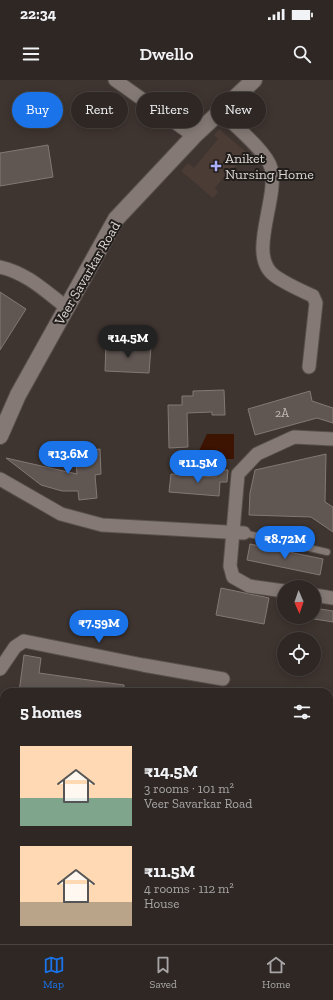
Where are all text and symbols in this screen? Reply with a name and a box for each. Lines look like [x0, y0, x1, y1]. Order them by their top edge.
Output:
text: 22:34 [20, 5, 56, 23]
icon: menu [20, 43, 42, 65]
text: Dwello [139, 43, 194, 65]
icon: search [291, 43, 313, 65]
chip: Buy [12, 92, 63, 128]
chip: Rent [71, 92, 128, 128]
chip: Filters [136, 92, 203, 128]
chip: New [211, 92, 266, 128]
place label: Aniket Nursing Home [225, 150, 314, 183]
marker: Aniket Nursing Home [210, 160, 222, 172]
street label: Veer Savarkar Road [50, 218, 124, 329]
pin: ₹14.5M [95, 325, 161, 359]
text: ₹14.5M [107, 330, 149, 345]
house number: 2A [275, 406, 289, 420]
pin: ₹13.6M [35, 441, 101, 475]
text: ₹13.6M [48, 446, 88, 461]
pin: ₹11.5M [165, 450, 231, 484]
text: ₹11.5M [179, 455, 217, 470]
pin: ₹8.72M [252, 526, 318, 560]
text: ₹8.72M [264, 531, 306, 546]
north arrow [277, 580, 321, 624]
map controls [277, 580, 321, 676]
pin: ₹7.59M [66, 610, 132, 644]
text: ₹7.59M [78, 615, 120, 630]
button: locate [277, 632, 321, 676]
icon: filters [291, 701, 313, 723]
text: 5 homes [20, 702, 82, 722]
text: ₹14.5M [144, 761, 198, 781]
icon: home [52, 762, 100, 810]
text: 3 rooms · 101 m² [144, 781, 234, 796]
text: Veer Savarkar Road [144, 796, 252, 811]
text: ₹11.5M [144, 861, 195, 881]
icon: home [52, 862, 100, 910]
text: 4 rooms · 112 m² [144, 881, 234, 896]
text: House [144, 896, 179, 911]
tab: Map [43, 954, 65, 991]
tab: Saved [150, 954, 177, 991]
tab: Home [262, 954, 290, 991]

